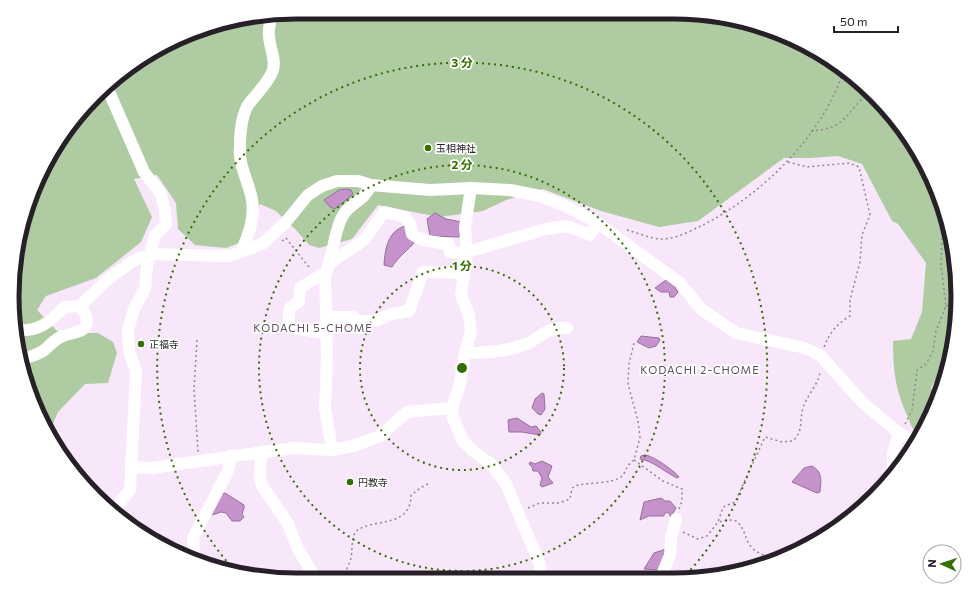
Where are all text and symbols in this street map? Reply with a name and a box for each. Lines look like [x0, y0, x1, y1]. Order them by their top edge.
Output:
scale bar [834, 8, 898, 34]
text: 50 m [840, 14, 868, 28]
text: 3 分 [451, 55, 473, 69]
place label: 玉相神社 [436, 142, 476, 154]
marker: 玉相神社 [423, 143, 433, 153]
text: 2 分 [451, 157, 473, 171]
text: 1 分 [452, 258, 472, 272]
district label: KODACHI 5-CHOME [253, 321, 373, 334]
place label: 正福寺 [149, 338, 179, 350]
marker: 正福寺 [136, 339, 146, 349]
centre of rings [455, 361, 469, 375]
district label: KODACHI 2-CHOME [640, 363, 760, 376]
place label: 円教寺 [358, 476, 388, 488]
marker: 円教寺 [345, 477, 355, 487]
north arrow [922, 544, 962, 584]
text: N [925, 559, 938, 568]

